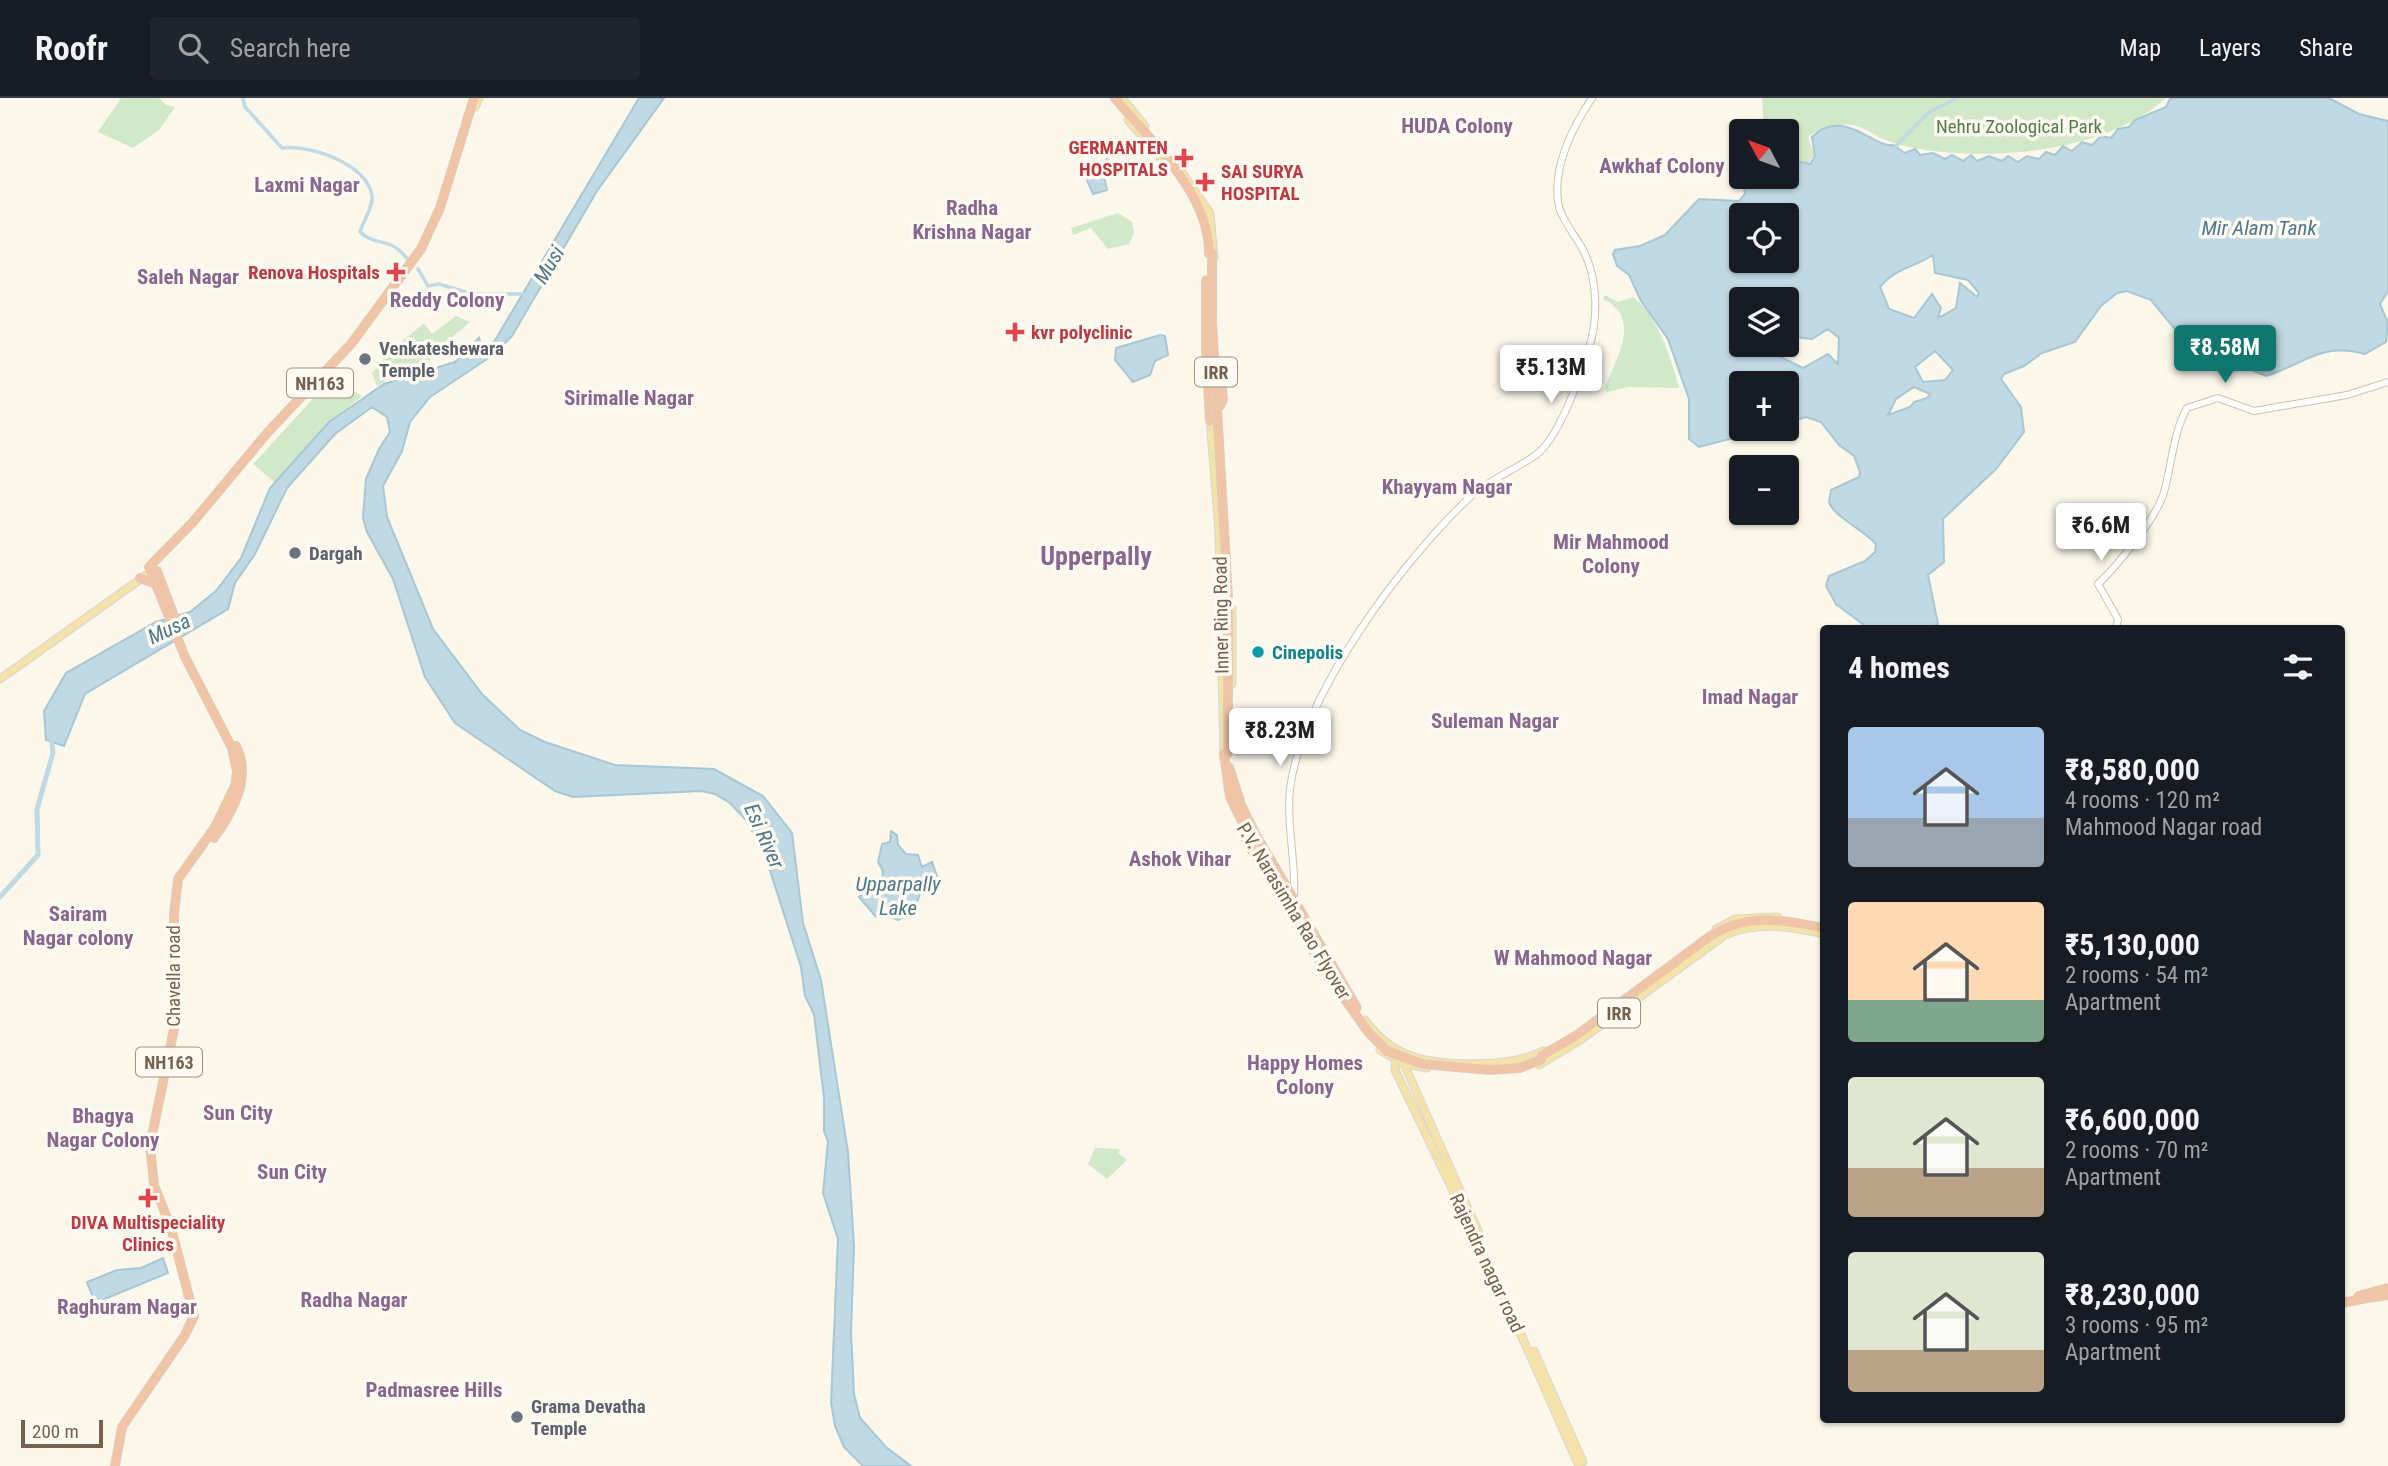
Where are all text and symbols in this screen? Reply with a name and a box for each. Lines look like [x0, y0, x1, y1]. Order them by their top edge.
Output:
search box [150, 17, 640, 80]
text: Roofr [35, 29, 108, 68]
icon: search [174, 29, 212, 67]
text: Search here [230, 33, 351, 63]
text: Map [2120, 34, 2161, 62]
text: Layers [2199, 34, 2261, 62]
text: Share [2299, 34, 2353, 62]
district label: HUDA Colony [1401, 114, 1514, 138]
park label: Nehru Zoological Park [1936, 115, 2102, 138]
north arrow [1729, 119, 1799, 189]
map controls [1729, 119, 1799, 525]
place label: GERMANTEN HOSPITALS [1068, 136, 1168, 181]
marker: GERMANTEN HOSPITALS [1174, 148, 1194, 168]
district label: Awkhaf Colony [1599, 154, 1725, 178]
place label: SAI SURYA HOSPITAL [1221, 160, 1304, 205]
marker: SAI SURYA HOSPITAL [1195, 172, 1215, 192]
district label: Laxmi Nagar [254, 173, 360, 197]
district label: Radha Krishna Nagar [913, 196, 1032, 244]
button: locate [1729, 203, 1799, 273]
water label: Mir Alam Tank [2201, 216, 2317, 240]
water label: Musi [529, 242, 570, 288]
place label: Renova Hospitals [248, 261, 380, 284]
marker: Renova Hospitals [386, 262, 406, 282]
district label: Saleh Nagar [137, 265, 239, 289]
button: layers [1729, 287, 1799, 357]
district label: Reddy Colony [390, 288, 505, 312]
place label: kvr polyclinic [1031, 321, 1133, 344]
marker: kvr polyclinic [1005, 322, 1025, 342]
pin: ₹8.58M [2168, 326, 2282, 385]
text: ₹8.58M [2190, 334, 2260, 361]
place label: Venkateshewara Temple [379, 337, 504, 382]
pin: ₹5.13M [1494, 345, 1608, 405]
marker: Venkateshewara Temple [357, 351, 373, 367]
text: ₹5.13M [1516, 354, 1586, 381]
road number: IRR [1195, 358, 1237, 386]
road number: NH163 [287, 368, 353, 398]
button: + [1729, 371, 1799, 441]
district label: Sirimalle Nagar [564, 386, 694, 410]
button: − [1729, 455, 1799, 525]
district label: Khayyam Nagar [1382, 475, 1512, 499]
pin: ₹6.6M [2052, 504, 2150, 563]
text: ₹6.6M [2072, 512, 2130, 539]
district label: Mir Mahmood Colony [1553, 530, 1669, 578]
district label: Upperpally [1040, 541, 1152, 571]
place label: Dargah [309, 542, 363, 565]
marker: Dargah [287, 545, 303, 561]
street label: Inner Ring Road [1208, 556, 1234, 674]
water label: Musa [144, 609, 194, 649]
place label: Cinepolis [1272, 641, 1343, 664]
marker: Cinepolis [1250, 644, 1266, 660]
icon: filters [2279, 648, 2317, 686]
text: 4 homes [1848, 650, 1950, 685]
district label: Imad Nagar [1702, 685, 1798, 709]
pin: ₹8.23M [1223, 708, 1337, 768]
district label: Suleman Nagar [1431, 709, 1559, 733]
text: ₹8.23M [1245, 717, 1315, 744]
text: ₹8,580,000 [2065, 752, 2200, 787]
icon: home [1904, 755, 1988, 839]
text: 4 rooms · 120 m² [2065, 787, 2220, 814]
water label: Esi River [739, 800, 789, 873]
text: Mahmood Nagar road [2065, 814, 2262, 841]
street label: P.V. Narasimha Rao Flyover [1232, 818, 1356, 1004]
district label: Ashok Vihar [1129, 847, 1231, 871]
water label: Upparpally Lake [855, 872, 941, 920]
district label: Sairam Nagar colony [23, 902, 134, 950]
street label: Chavella road [162, 925, 185, 1027]
text: ₹5,130,000 [2065, 927, 2200, 962]
icon: home [1904, 930, 1988, 1014]
district label: W Mahmood Nagar [1494, 946, 1652, 970]
text: 2 rooms · 54 m² [2065, 962, 2208, 989]
text: Apartment [2065, 989, 2161, 1016]
road number: IRR [1598, 998, 1640, 1028]
road number: NH163 [136, 1048, 202, 1077]
district label: Happy Homes Colony [1247, 1051, 1363, 1099]
district label: Sun City [203, 1101, 274, 1125]
text: ₹6,600,000 [2065, 1102, 2200, 1137]
district label: Bhagya Nagar Colony [47, 1104, 160, 1152]
icon: home [1904, 1105, 1988, 1189]
text: 2 rooms · 70 m² [2065, 1137, 2208, 1164]
district label: Sun City [257, 1160, 328, 1184]
text: Apartment [2065, 1164, 2161, 1191]
marker: DIVA Multispeciality Clinics [138, 1188, 158, 1208]
street label: Rajendra nagar road [1445, 1190, 1529, 1336]
place label: DIVA Multispeciality Clinics [71, 1211, 226, 1256]
text: ₹8,230,000 [2065, 1277, 2200, 1312]
icon: home [1904, 1280, 1988, 1364]
district label: Radha Nagar [300, 1288, 408, 1312]
district label: Raghuram Nagar [57, 1295, 197, 1319]
text: 3 rooms · 95 m² [2065, 1312, 2208, 1339]
text: Apartment [2065, 1339, 2161, 1366]
district label: Padmasree Hills [365, 1378, 503, 1402]
place label: Grama Devatha Temple [531, 1395, 646, 1440]
marker: Grama Devatha Temple [509, 1409, 525, 1425]
scale bar [21, 1417, 103, 1449]
text: 200 m [32, 1420, 79, 1443]

